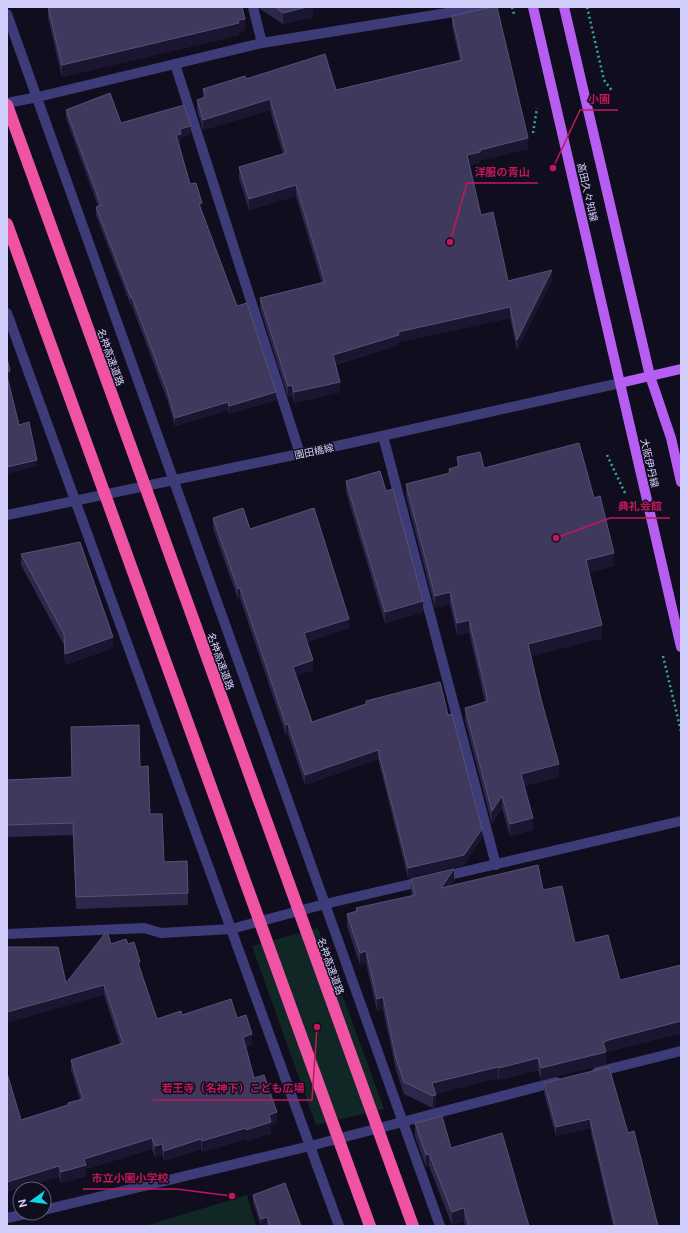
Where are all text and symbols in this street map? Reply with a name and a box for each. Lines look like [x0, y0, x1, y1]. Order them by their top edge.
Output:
callout: 小園 [580, 87, 618, 110]
text: 小園 [588, 92, 610, 106]
callout: 洋服の青山 [467, 160, 538, 183]
street label: 高田久々知線 [574, 161, 601, 223]
text: 洋服の青山 [475, 165, 530, 179]
street label: 名神高速道路 [94, 327, 127, 388]
street label: 大阪伊丹線 [638, 437, 661, 489]
street label: 園田橋線 [293, 441, 335, 462]
callout: 典礼会館 [610, 495, 670, 518]
text: 典礼会館 [618, 499, 662, 513]
street label: 名神高速道路 [204, 631, 237, 692]
street label: 名神高速道路 [314, 936, 347, 997]
callout: 若王寺（名神下）こども広場 [153, 1077, 312, 1100]
text: 若王寺（名神下）こども広場 [162, 1081, 305, 1095]
callout: 市立小園小学校 [83, 1166, 176, 1189]
text: 市立小園小学校 [92, 1171, 169, 1185]
north arrow [12, 1181, 52, 1221]
text: N [15, 1198, 30, 1209]

